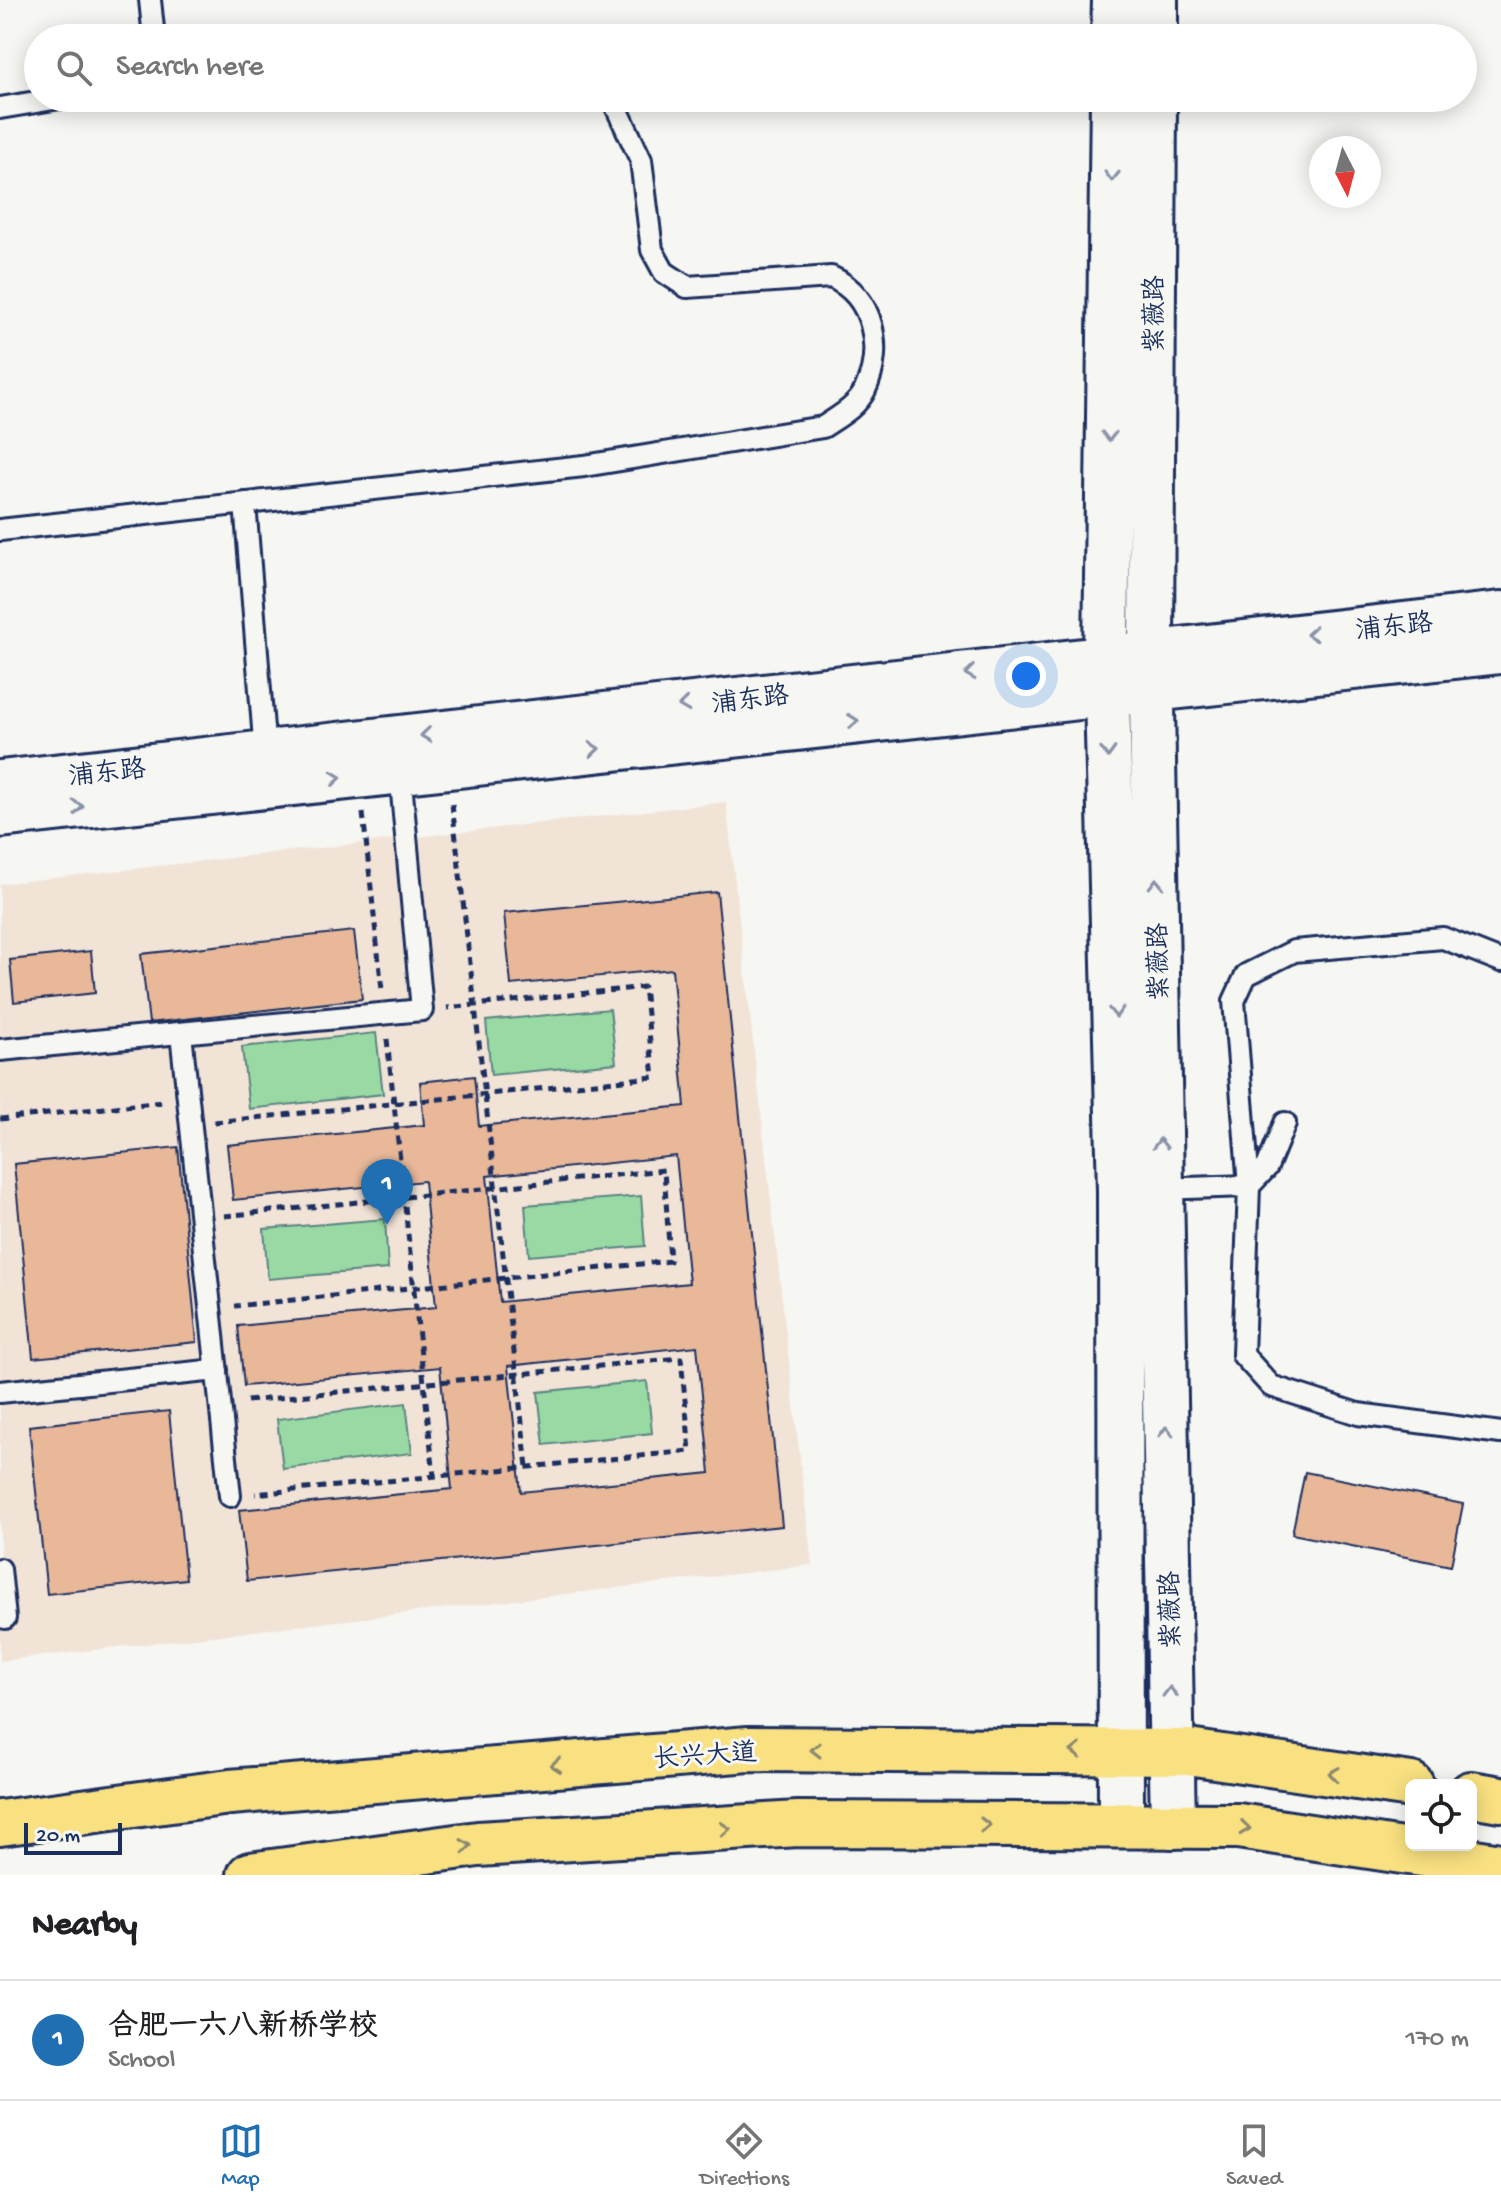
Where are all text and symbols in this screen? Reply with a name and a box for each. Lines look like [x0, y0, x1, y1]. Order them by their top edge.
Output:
search box [24, 24, 1477, 112]
icon: search [52, 46, 96, 90]
text: Search here [116, 51, 264, 86]
north arrow [1309, 136, 1381, 208]
one-way arrow [1104, 170, 1121, 183]
street label: 紫薇路 [1140, 275, 1173, 353]
one-way arrow [1100, 430, 1118, 443]
street label: 浦东路 [1354, 608, 1435, 649]
one-way arrow [1305, 625, 1318, 642]
your location [1006, 656, 1046, 696]
one-way arrow [963, 664, 976, 681]
street label: 浦东路 [710, 680, 791, 723]
one-way arrow [677, 697, 690, 714]
one-way arrow [847, 712, 860, 729]
one-way arrow [419, 726, 433, 743]
one-way arrow [588, 741, 601, 758]
one-way arrow [1100, 746, 1117, 759]
street label: 浦东路 [67, 754, 148, 795]
one-way arrow [330, 769, 343, 786]
one-way arrow [71, 798, 84, 815]
one-way arrow [1147, 877, 1164, 890]
street label: 紫薇路 [1143, 923, 1178, 1001]
one-way arrow [1107, 1006, 1124, 1019]
one-way arrow [1152, 1137, 1169, 1150]
pin: 1 [361, 1159, 413, 1225]
one-way arrow [1157, 1425, 1174, 1438]
street label: 紫薇路 [1155, 1571, 1190, 1649]
one-way arrow [1162, 1685, 1179, 1698]
street label: 长兴大道 [652, 1738, 758, 1778]
one-way arrow [809, 1741, 822, 1759]
one-way arrow [1069, 1742, 1082, 1760]
one-way arrow [549, 1756, 562, 1773]
one-way arrow [1327, 1766, 1341, 1783]
map controls [1405, 1779, 1477, 1851]
button: locate [1405, 1779, 1477, 1851]
one-way arrow [979, 1816, 992, 1834]
scale bar [24, 1819, 122, 1855]
one-way arrow [1238, 1819, 1252, 1836]
one-way arrow [719, 1820, 732, 1837]
text: 20 m [36, 1824, 80, 1850]
one-way arrow [459, 1838, 473, 1855]
text: Nearby [32, 1907, 137, 1947]
text: 合肥一六八新桥学校 [108, 2011, 378, 2046]
text: 1 [53, 2025, 63, 2056]
text: 170 m [1406, 2025, 1469, 2056]
text: School [108, 2046, 176, 2077]
tab: Map [219, 2119, 263, 2193]
tab: Directions [700, 2119, 789, 2193]
tab: Saved [1226, 2119, 1282, 2193]

